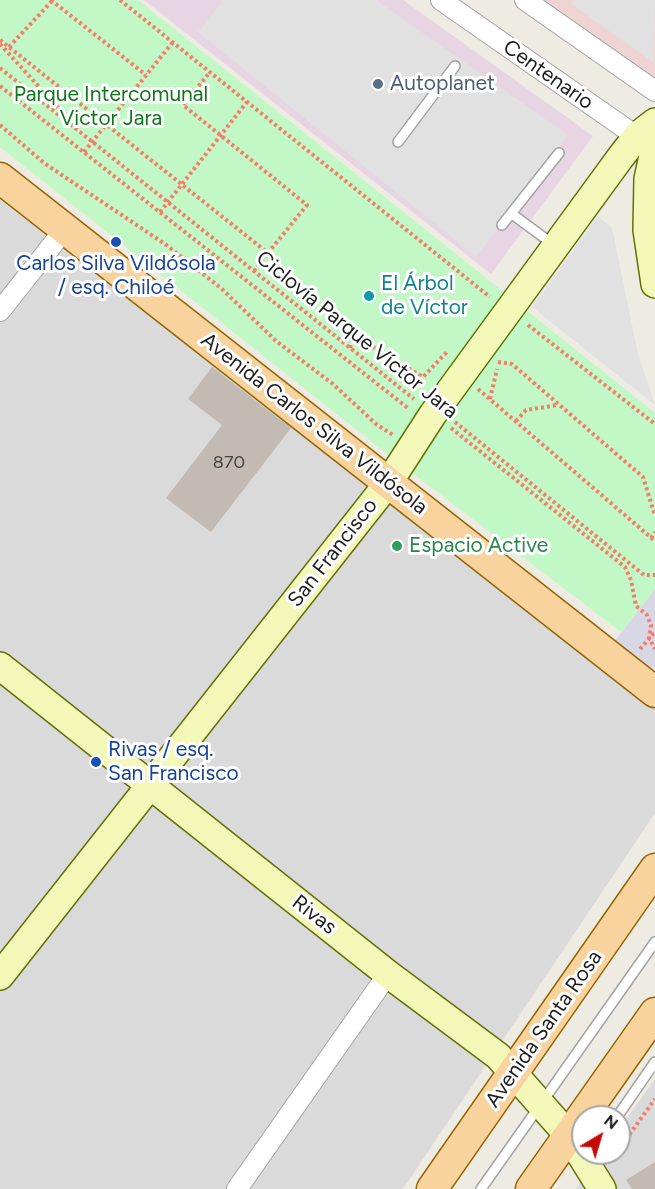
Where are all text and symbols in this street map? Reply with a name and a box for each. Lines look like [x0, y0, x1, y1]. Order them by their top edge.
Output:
street label: Centenario [498, 35, 598, 115]
place label: Autoplanet [390, 71, 495, 97]
marker: Autoplanet [371, 77, 385, 91]
park label: Parque Intercomunal Victor Jara [14, 82, 208, 132]
marker: Carlos Silva Vildósola / esq. Chiloé [109, 235, 123, 249]
street label: Ciclovía Parque Víctor Jara [251, 246, 463, 424]
place label: Carlos Silva Vildósola / esq. Chiloé [16, 251, 216, 301]
place label: El Árbol de Víctor [381, 271, 468, 321]
marker: El Árbol de Víctor [362, 289, 376, 303]
street label: Avenida Carlos Silva Vildósola [196, 328, 432, 520]
house number: 870 [213, 452, 245, 474]
street label: San Francisco [283, 494, 383, 612]
place label: Espacio Active [409, 533, 548, 559]
marker: Espacio Active [390, 539, 404, 553]
place label: Rivas / esq. San Francisco [108, 737, 239, 787]
marker: Rivas / esq. San Francisco [89, 755, 103, 769]
street label: Rivas [287, 890, 341, 940]
street label: Avenida Santa Rosa [480, 946, 608, 1112]
north arrow [571, 1105, 631, 1165]
text: N [600, 1111, 622, 1133]

